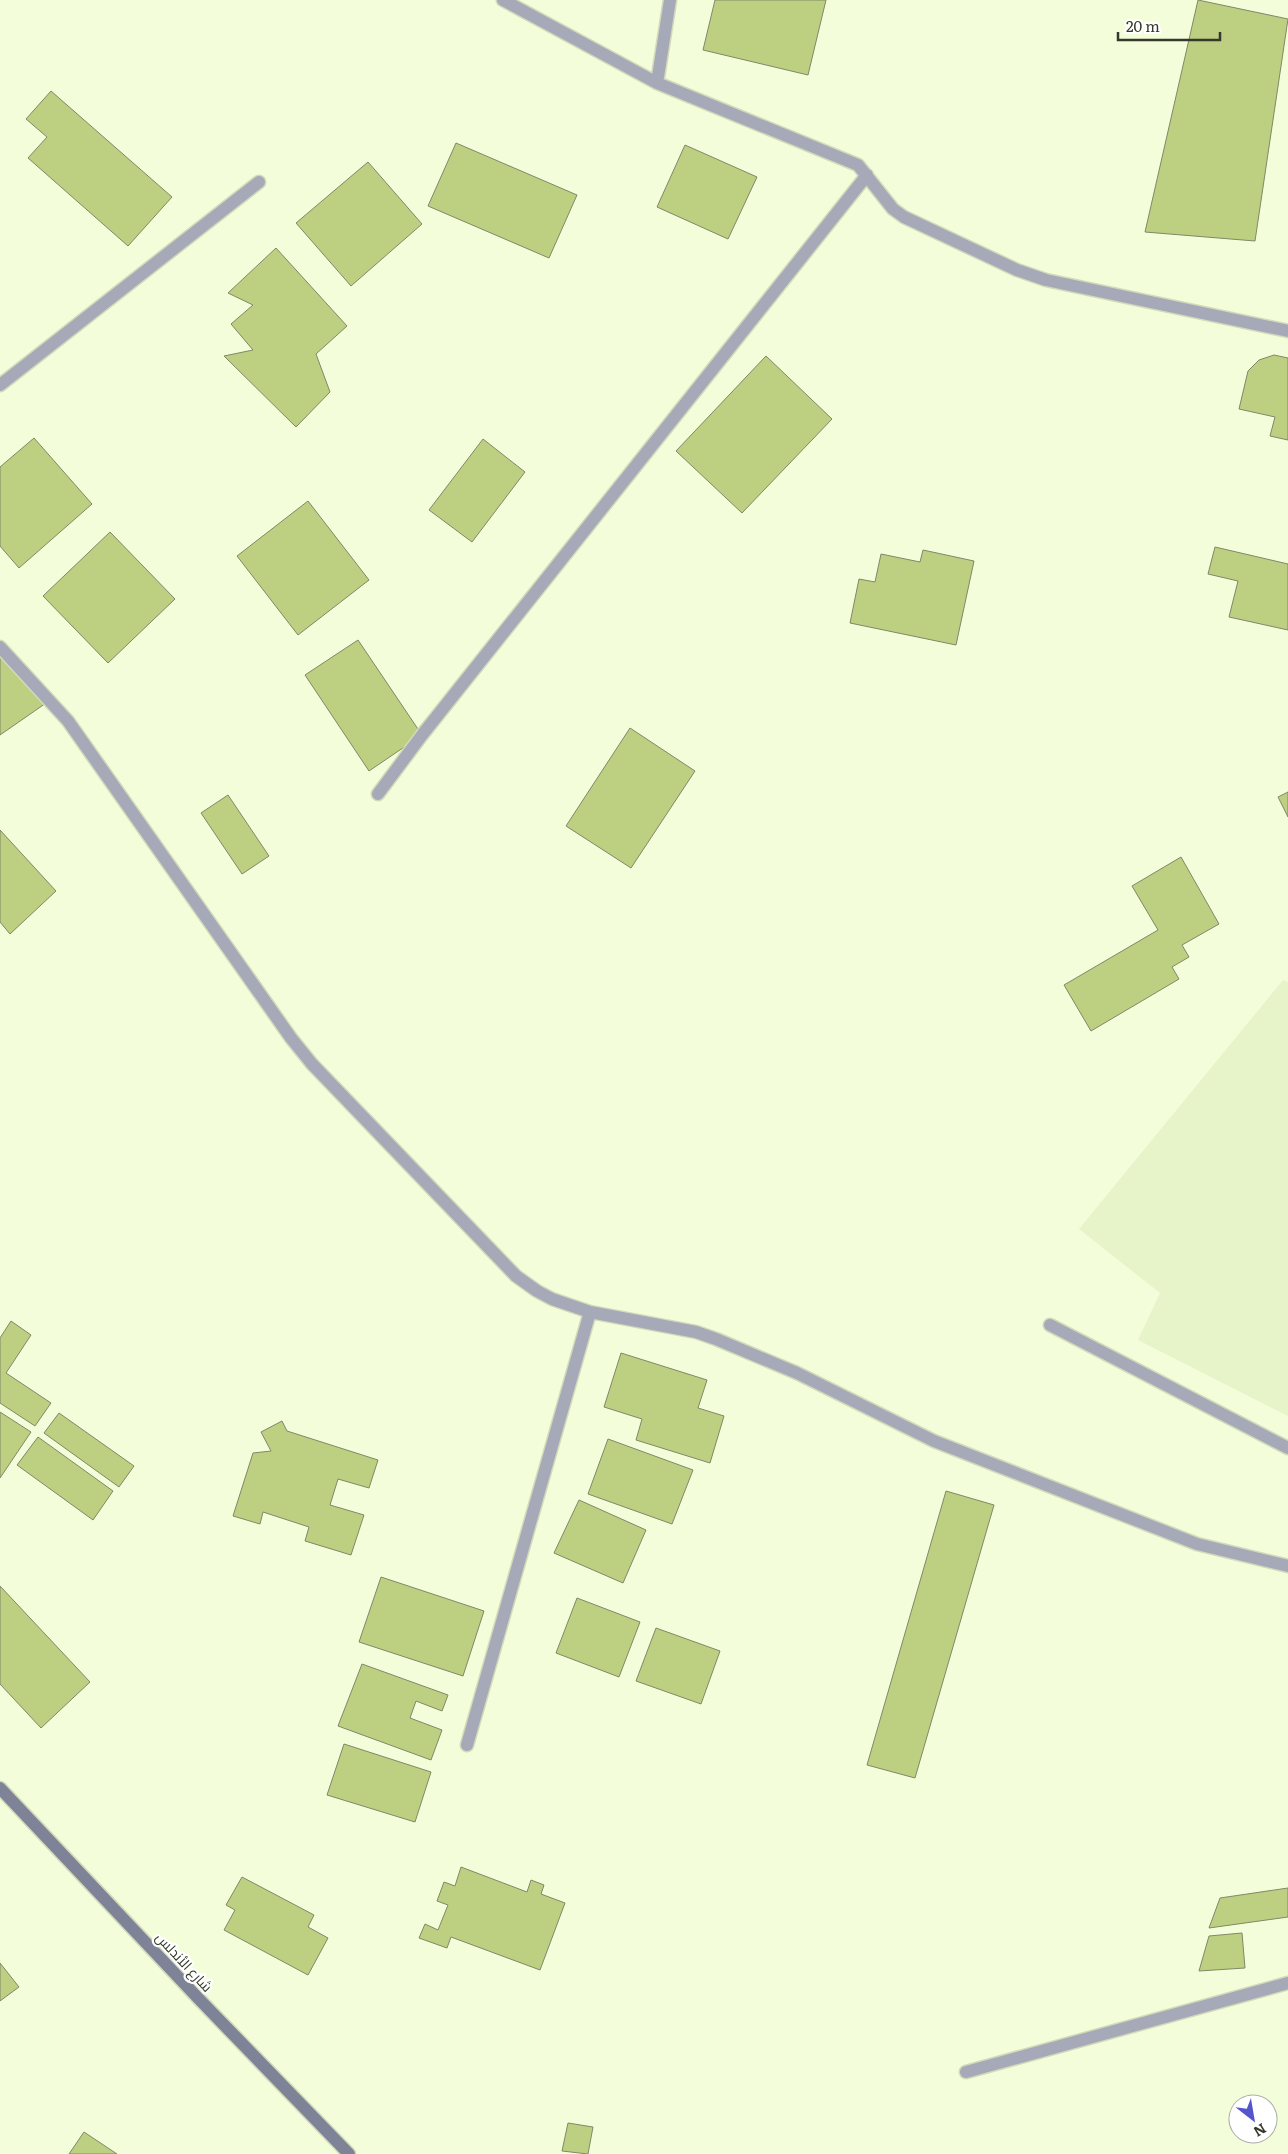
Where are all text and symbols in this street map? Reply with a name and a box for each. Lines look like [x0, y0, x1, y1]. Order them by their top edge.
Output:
scale bar [1118, 10, 1220, 42]
text: 20 m [1126, 14, 1160, 37]
street label: شارع الأندلس [152, 1927, 218, 1996]
north arrow [1228, 2094, 1278, 2144]
text: N [1250, 2119, 1270, 2143]

